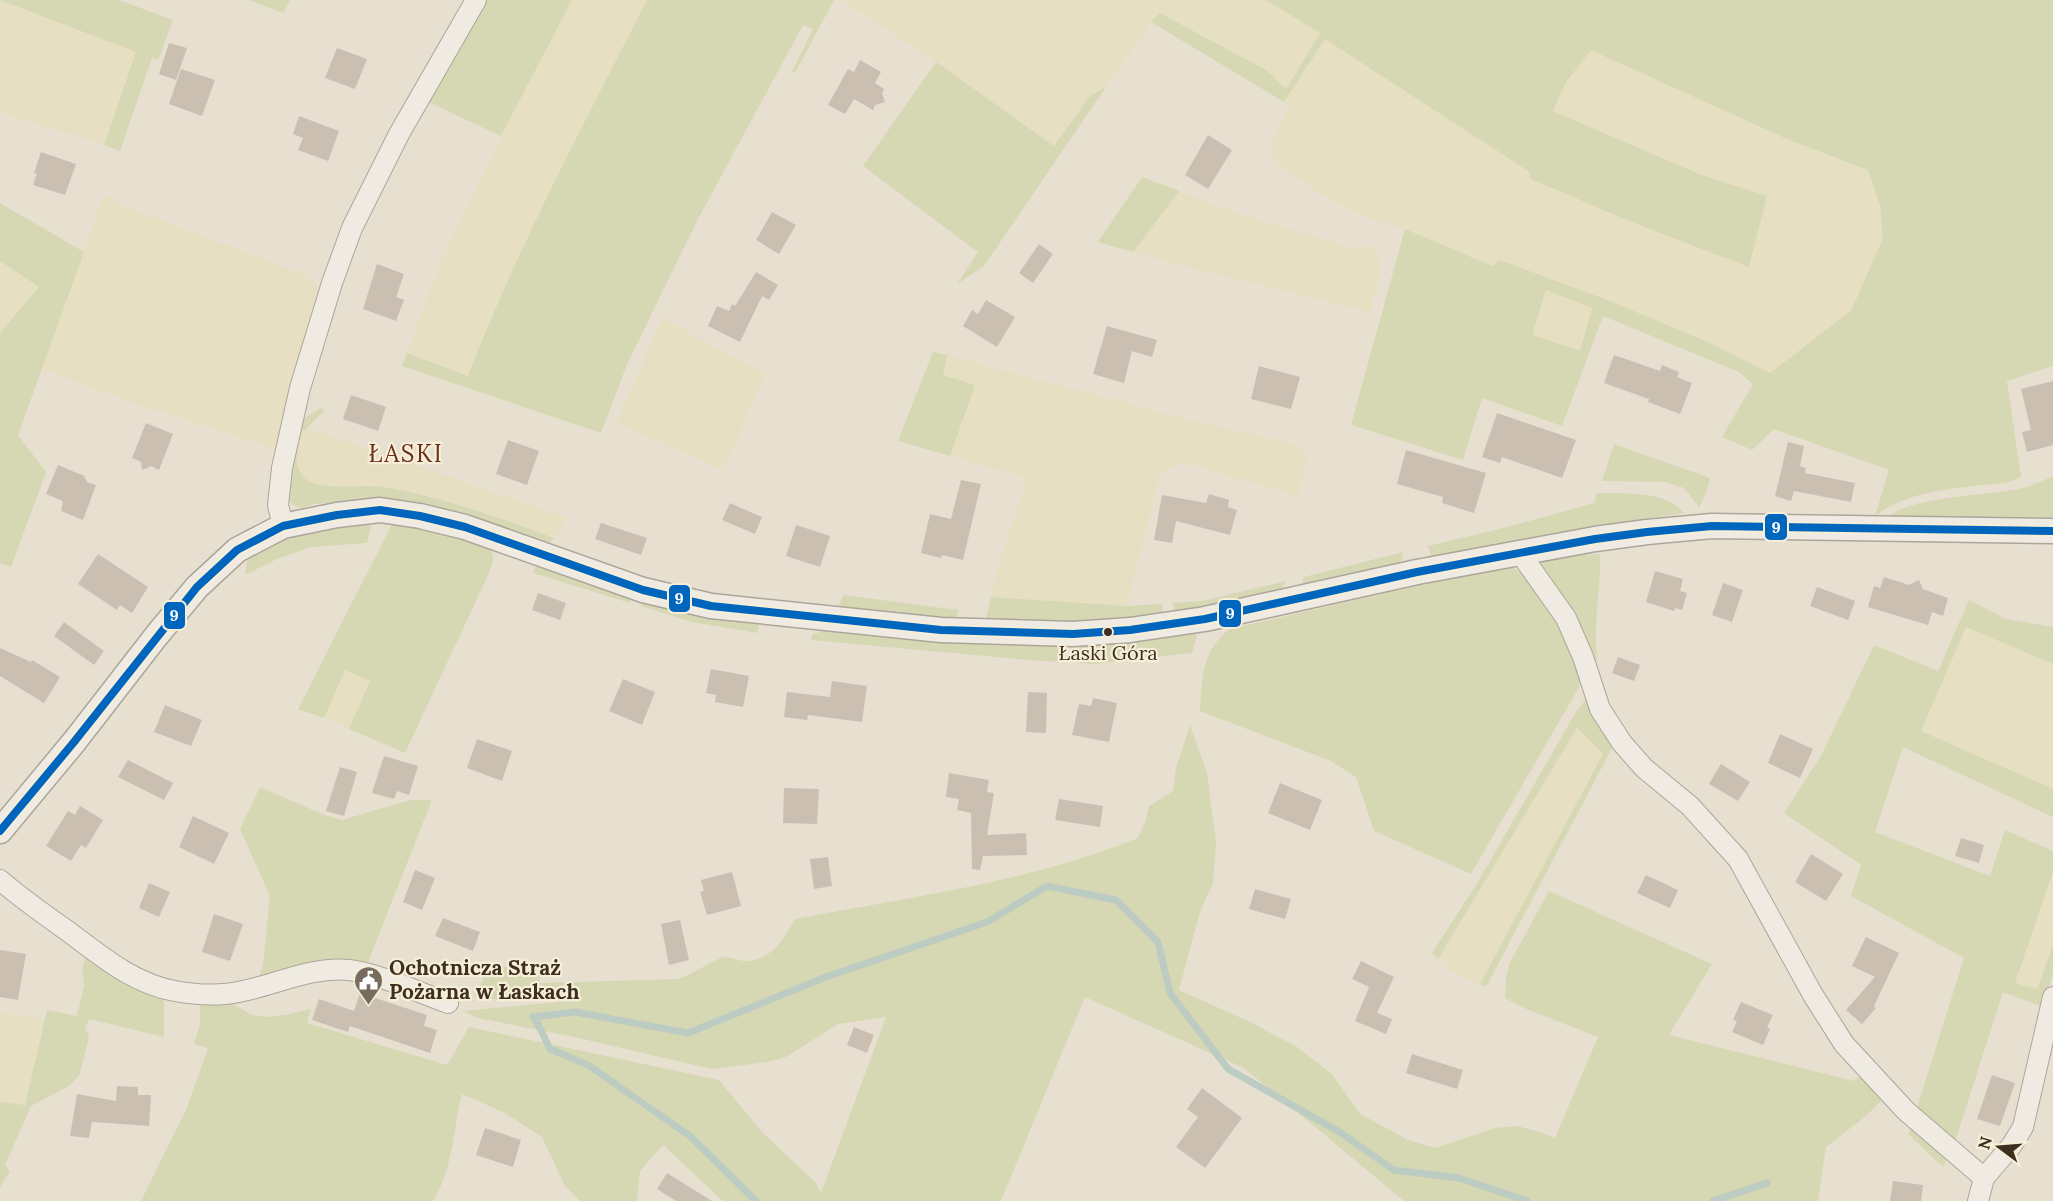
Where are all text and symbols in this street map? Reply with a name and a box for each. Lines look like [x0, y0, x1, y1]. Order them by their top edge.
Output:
district label: ŁASKI [369, 438, 443, 469]
line badge: 9 [1764, 513, 1788, 541]
text: 9 [1771, 517, 1781, 537]
line badge: 9 [668, 584, 691, 613]
text: 9 [674, 588, 684, 608]
line badge: 9 [1218, 599, 1242, 628]
line badge: 9 [163, 601, 186, 630]
text: 9 [1225, 603, 1235, 623]
text: 9 [169, 605, 179, 625]
marker: Łaski Góra [1102, 626, 1114, 638]
place label: Łaski Góra [1059, 640, 1157, 665]
place label: Ochotnicza Straż Pożarna w Łaskach [389, 954, 580, 1005]
public building icon: Ochotnicza Straż Pożarna w Łaskach [352, 964, 384, 1006]
north arrow [1969, 1117, 2029, 1177]
text: N [1973, 1134, 1996, 1152]

